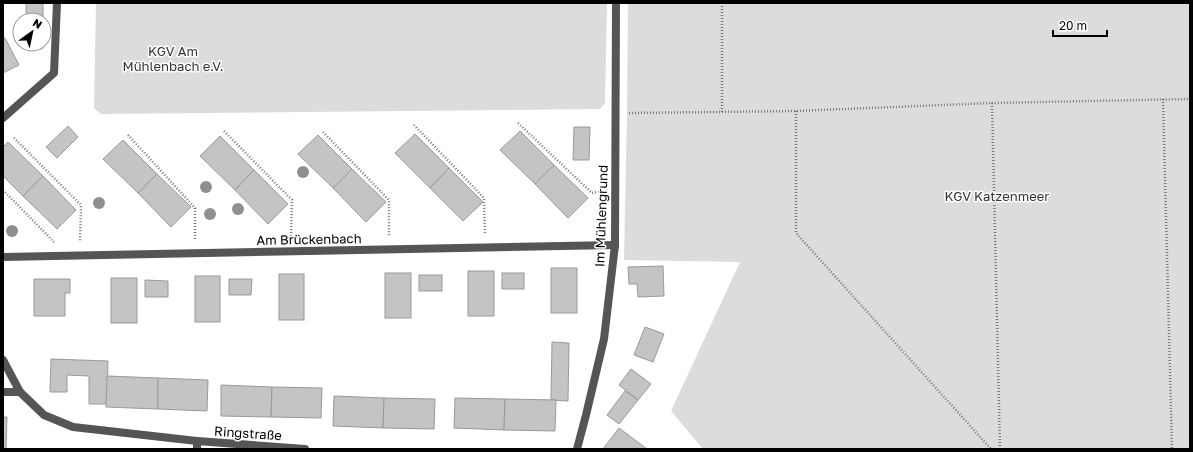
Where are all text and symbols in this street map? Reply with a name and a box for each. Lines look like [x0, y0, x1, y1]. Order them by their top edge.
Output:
north arrow [12, 12, 52, 52]
scale bar [1053, 12, 1107, 38]
text: N [31, 15, 45, 31]
text: 20 m [1059, 18, 1087, 33]
park label: KGV Am Mühlenbach e.V. [122, 43, 224, 74]
street label: Im Mühlengrund [591, 165, 611, 267]
park label: KGV Katzenmeer [945, 188, 1049, 204]
street label: Am Brückenbach [256, 230, 362, 248]
street label: Ringstraße [214, 423, 282, 443]

